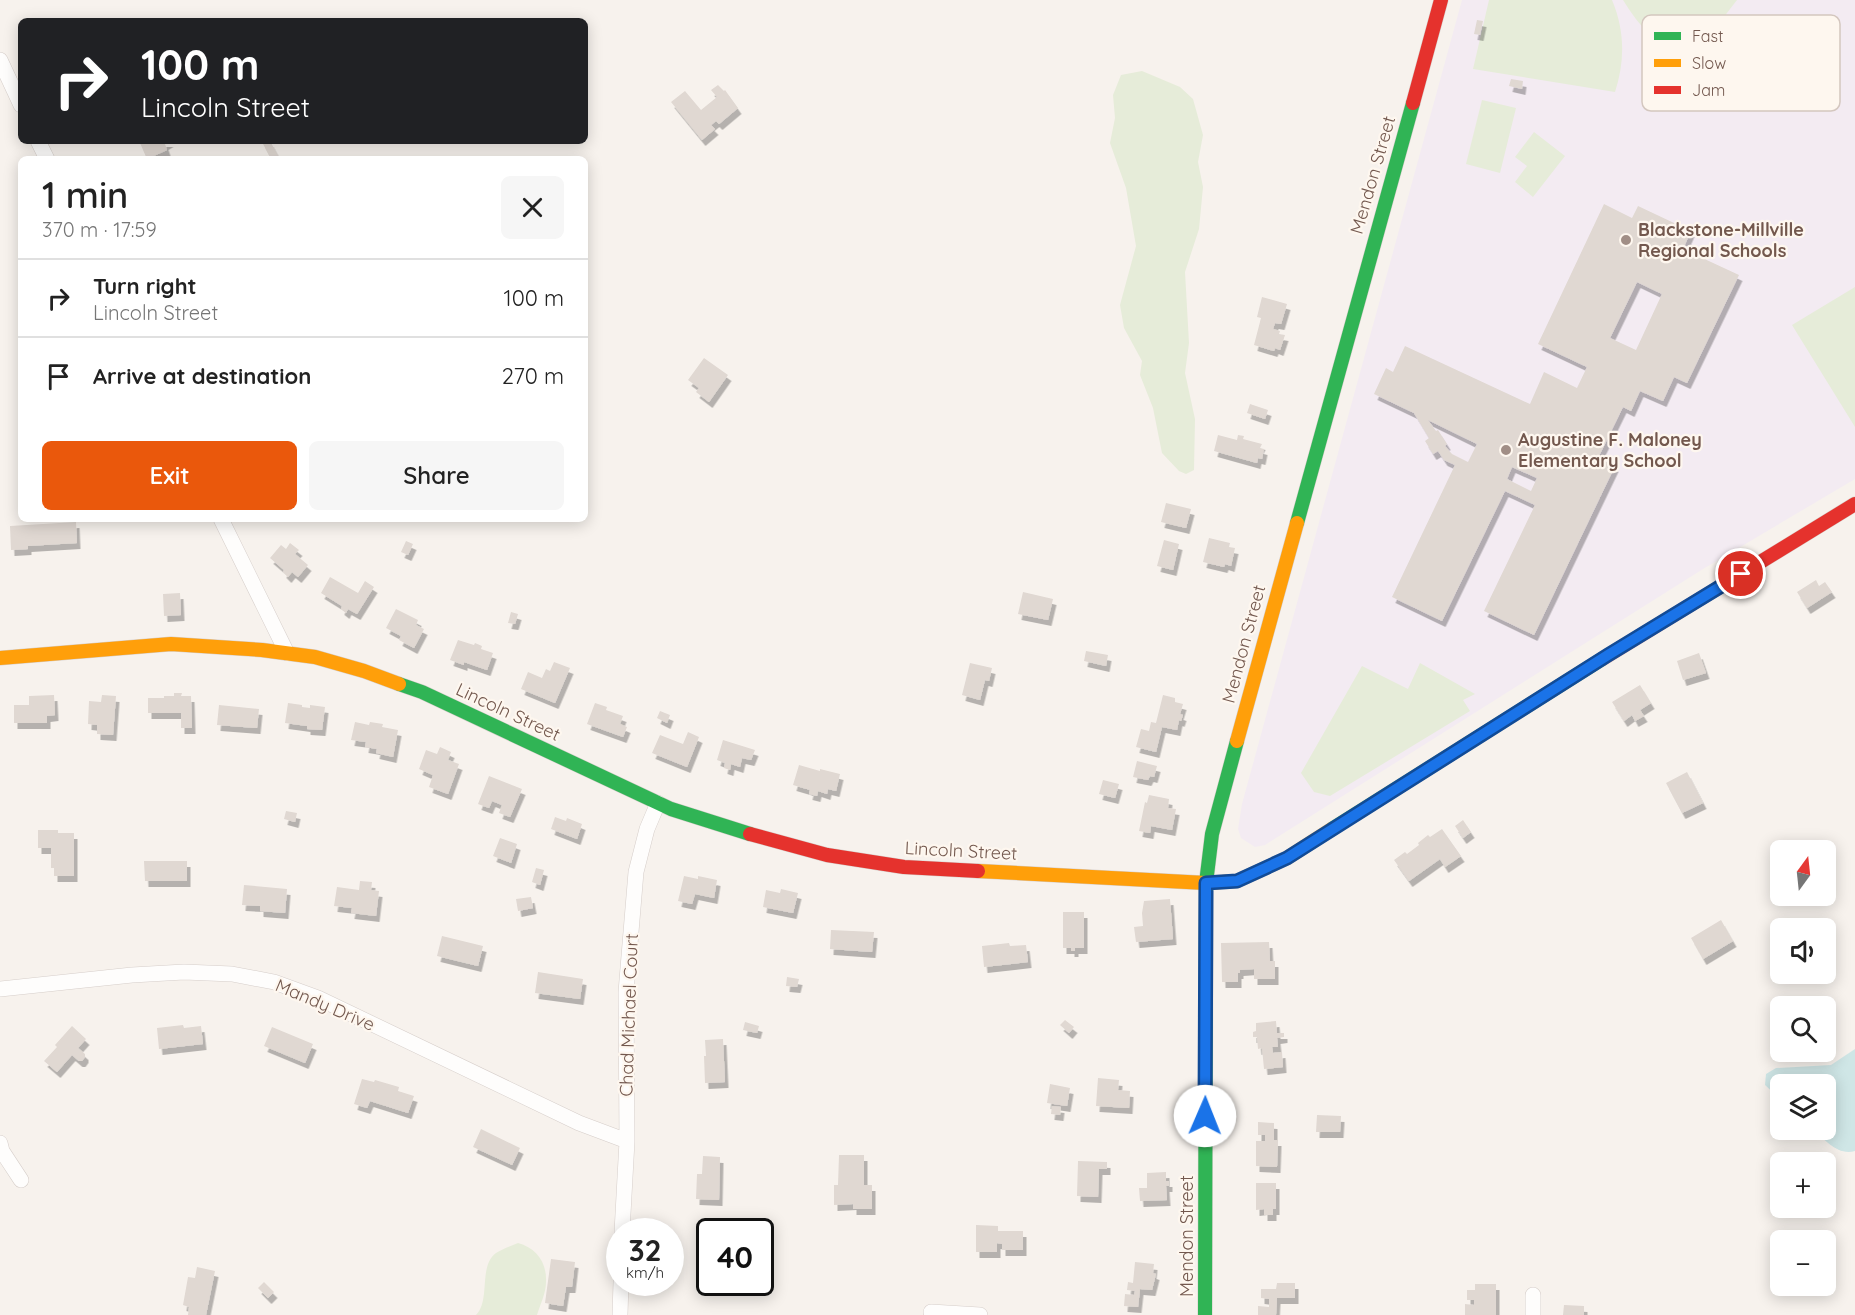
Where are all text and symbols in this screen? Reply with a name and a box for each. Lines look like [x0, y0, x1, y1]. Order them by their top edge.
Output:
legend [1642, 15, 1840, 111]
text: Fast [1692, 26, 1723, 46]
text: 100 m [141, 38, 259, 91]
icon: right [42, 42, 120, 120]
text: Slow [1692, 53, 1726, 73]
text: Jam [1692, 80, 1725, 100]
text: Lincoln Street [141, 90, 310, 124]
street label: Mendon Street [1345, 113, 1400, 237]
text: 1 min [42, 172, 128, 217]
button: close [501, 176, 564, 239]
text: 370 m · 17:59 [42, 217, 157, 242]
place label: Blackstone-Millville Regional Schools [1638, 218, 1804, 262]
marker: Blackstone-Millville Regional Schools [1619, 233, 1633, 247]
text: Turn right [93, 272, 197, 300]
icon: right [42, 282, 75, 315]
text: 100 m [504, 284, 564, 312]
text: Lincoln Street [93, 300, 218, 325]
icon: arrive [42, 360, 75, 393]
text: Arrive at destination [93, 362, 311, 390]
text: 270 m [502, 362, 564, 390]
place label: Augustine F. Maloney Elementary School [1518, 428, 1702, 472]
button: Exit [42, 441, 297, 510]
button: Share [309, 441, 564, 510]
marker: Augustine F. Maloney Elementary School [1499, 443, 1513, 457]
pin [1715, 548, 1766, 599]
icon: arrive [1724, 557, 1757, 590]
street label: Mendon Street [1217, 582, 1270, 706]
street label: Lincoln Street [452, 677, 564, 746]
street label: Lincoln Street [904, 836, 1018, 865]
north arrow [1770, 840, 1836, 906]
map controls [1770, 840, 1836, 1296]
button: sound [1770, 918, 1836, 984]
street label: Chad Michael Court [614, 933, 643, 1097]
street label: Mandy Drive [272, 973, 378, 1036]
button: search [1770, 996, 1836, 1062]
button: layers [1770, 1074, 1836, 1140]
position arrow [1173, 1084, 1237, 1148]
button: + [1770, 1152, 1836, 1218]
street label: Mendon Street [1175, 1175, 1198, 1297]
speed limit sign: 40 [696, 1218, 774, 1296]
button: − [1770, 1230, 1836, 1296]
text: 32 [628, 1231, 662, 1269]
text: km/h [626, 1263, 664, 1282]

